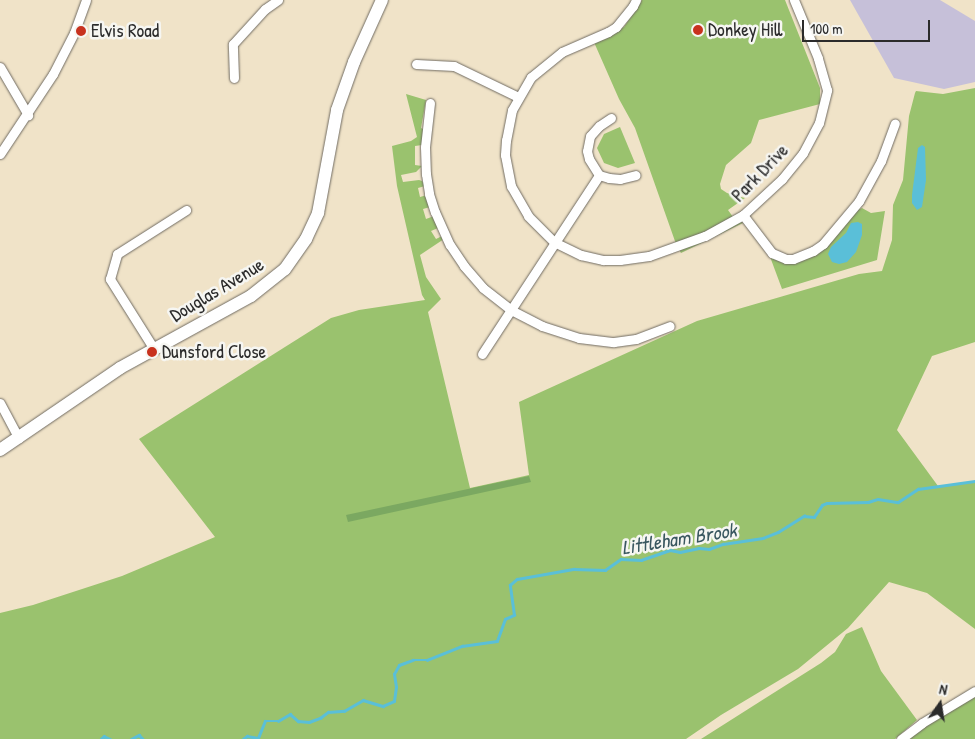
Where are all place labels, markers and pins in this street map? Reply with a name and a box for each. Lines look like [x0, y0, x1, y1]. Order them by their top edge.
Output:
place label: Donkey Hill [708, 19, 782, 41]
place label: Elvis Road [91, 20, 159, 42]
marker: Donkey Hill [692, 24, 704, 36]
marker: Elvis Road [75, 25, 87, 37]
place label: Dunsford Close [162, 341, 266, 363]
marker: Dunsford Close [146, 346, 158, 358]

